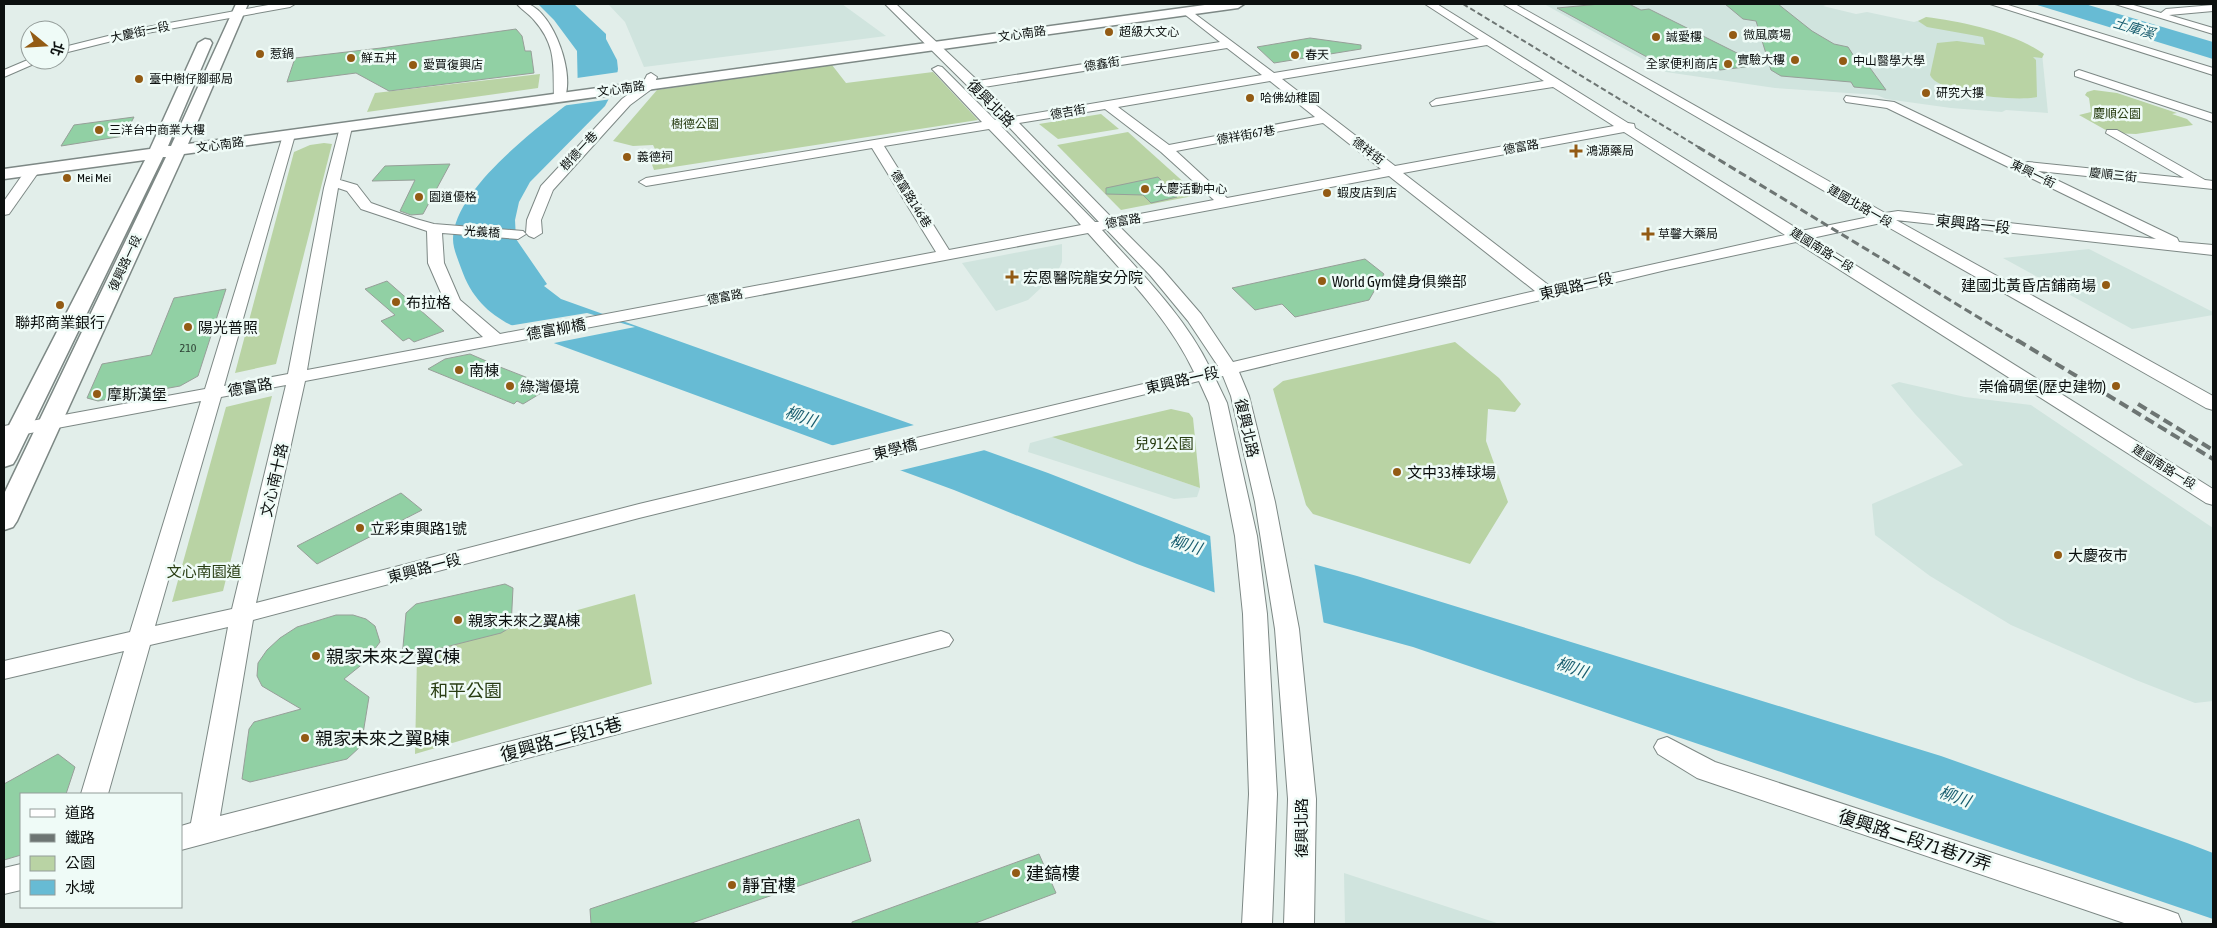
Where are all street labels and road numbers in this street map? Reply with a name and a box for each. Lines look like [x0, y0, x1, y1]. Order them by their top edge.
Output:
street label: 大慶街一段 [109, 19, 171, 45]
street label: 文心南路 [997, 24, 1047, 44]
street label: 德鑫街 [1083, 54, 1121, 74]
street label: 復興北路 [964, 76, 1018, 130]
street label: 文心南路 [596, 79, 646, 99]
street label: 德吉街 [1049, 102, 1087, 122]
street label: 德祥街67巷 [1216, 123, 1276, 147]
street label: 樹德一巷 [558, 129, 600, 173]
street label: 文心南路 [195, 135, 245, 155]
street label: 德祥街 [1349, 135, 1387, 167]
street label: 德富路 [1502, 137, 1540, 157]
street label: 東興一街 [2008, 157, 2058, 191]
street label: 慶順三街 [2088, 166, 2138, 184]
street label: 德富路146巷 [888, 168, 934, 230]
street label: 建國北路一段 [1825, 182, 1895, 230]
street label: 德富路 [1104, 211, 1142, 231]
street label: 東興路一段 [1935, 212, 2011, 236]
street label: 光義橋 [464, 224, 500, 240]
street label: 建國南路一段 [1788, 225, 1856, 275]
street label: 復興路一段 [106, 233, 144, 293]
street label: 東興路一段 [1538, 269, 1614, 303]
street label: 德富路 [706, 287, 744, 307]
street label: 德富柳橋 [525, 315, 587, 343]
street label: 東興路一段 [1144, 363, 1220, 397]
street label: 德富路 [226, 375, 274, 399]
street label: 復興北路 [1232, 397, 1262, 459]
street label: 東學橋 [871, 435, 919, 463]
street label: 文心南十路 [257, 442, 291, 518]
street label: 建國南路一段 [2130, 442, 2198, 492]
street label: 東興路一段 [386, 550, 462, 586]
street label: 復興路二段15巷 [498, 713, 624, 765]
street label: 復興北路 [1293, 798, 1310, 858]
street label: 復興路二段71巷77弄 [1836, 805, 1994, 875]

